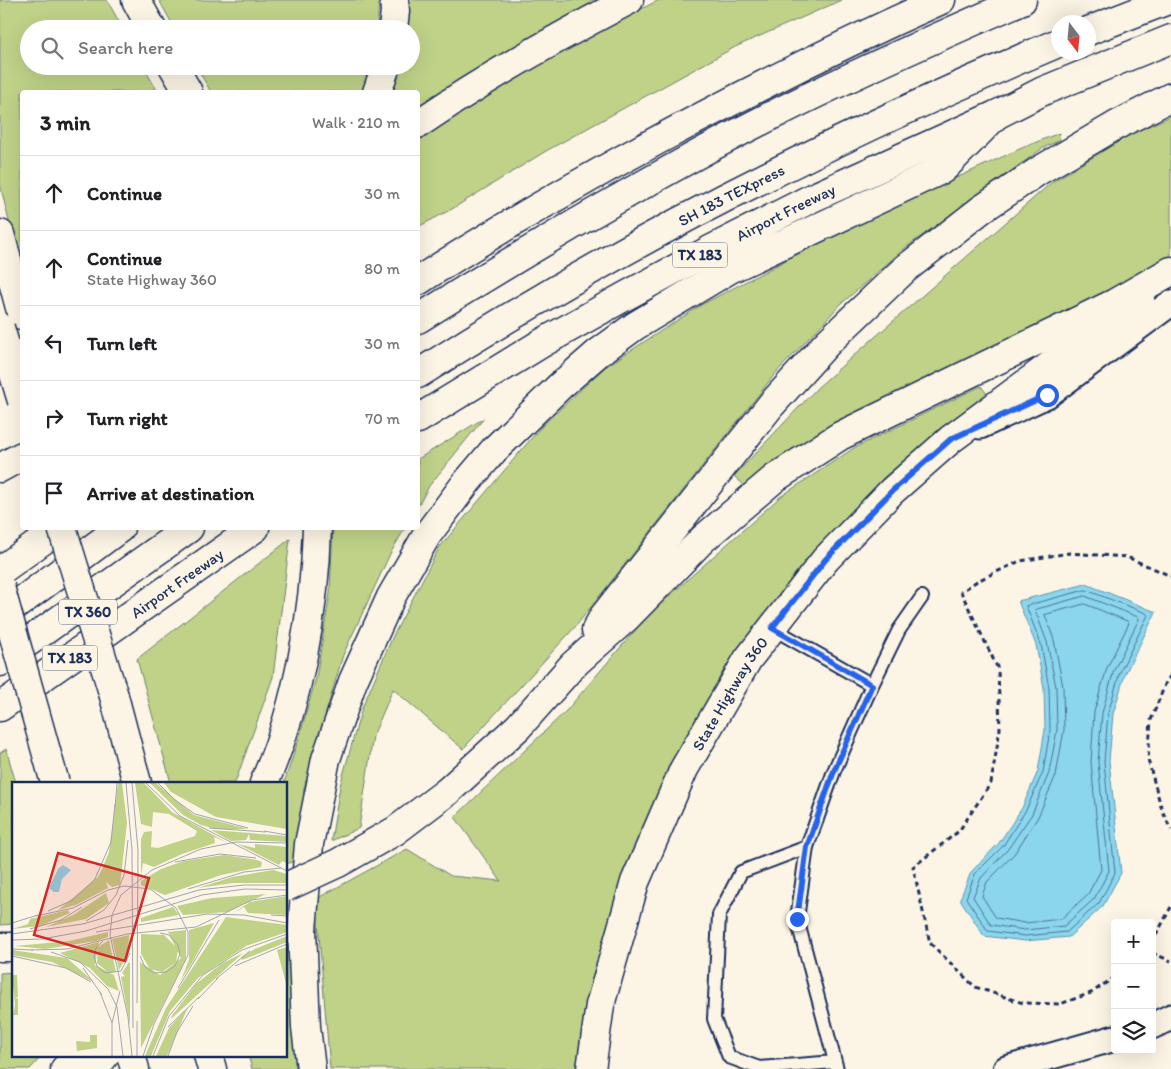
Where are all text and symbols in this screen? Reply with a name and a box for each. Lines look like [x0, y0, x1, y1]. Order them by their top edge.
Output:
north arrow [1051, 15, 1096, 60]
search box [20, 20, 420, 75]
icon: search [38, 34, 66, 62]
text: Search here [78, 36, 173, 59]
text: 3 min [40, 110, 90, 135]
text: Walk · 210 m [312, 113, 400, 132]
street label: SH 183 TEXpress [675, 160, 788, 230]
icon: ahead [40, 179, 68, 207]
street label: Airport Freeway [733, 180, 839, 245]
text: Continue [87, 182, 162, 205]
text: 30 m [364, 184, 400, 203]
road number: TX 183 [672, 242, 728, 268]
text: Continue [87, 247, 162, 270]
icon: ahead [40, 254, 68, 282]
text: 80 m [364, 259, 400, 278]
text: State Highway 360 [87, 270, 217, 289]
icon: left [40, 329, 68, 357]
text: Turn left [87, 332, 157, 355]
text: 30 m [364, 334, 400, 353]
route start [1036, 384, 1059, 407]
icon: right [40, 404, 68, 432]
text: Turn right [87, 407, 168, 430]
text: 70 m [365, 409, 400, 428]
icon: arrive [40, 479, 68, 507]
text: Arrive at destination [87, 482, 254, 505]
street label: Airport Freeway [127, 544, 227, 622]
road number: TX 360 [59, 600, 117, 624]
street label: State Highway 360 [688, 633, 772, 754]
road number: TX 183 [42, 646, 98, 670]
inset map [12, 782, 288, 1056]
route end [786, 908, 809, 931]
map controls [1111, 919, 1156, 1054]
button: + [1111, 919, 1156, 964]
button: − [1111, 964, 1156, 1009]
button: layers [1111, 1009, 1156, 1054]

